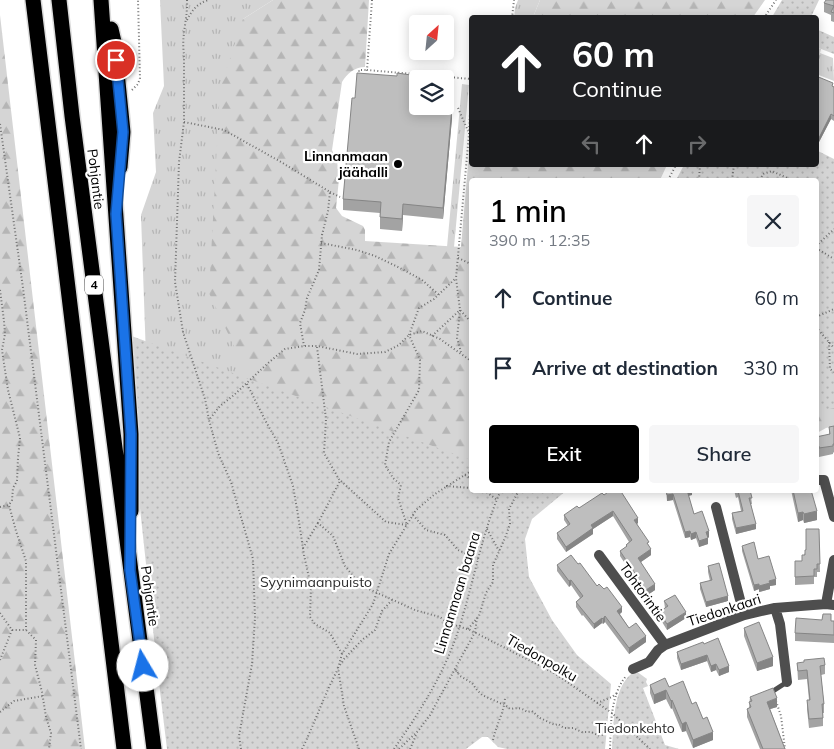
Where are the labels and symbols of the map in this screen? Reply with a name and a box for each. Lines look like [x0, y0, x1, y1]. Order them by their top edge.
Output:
north arrow [409, 15, 454, 60]
pin [95, 39, 137, 81]
place label: Linnanmaan jäähalli [304, 147, 388, 181]
street label: Pohjantie [83, 148, 109, 210]
marker: Linnanmaan jäähalli [392, 158, 404, 170]
road number: 4 [85, 276, 103, 294]
street label: Linnanmaan baana [430, 530, 484, 656]
street label: Tohtorintie [615, 559, 671, 625]
street label: Pohjantie [137, 565, 163, 627]
park label: Syynimaanpuisto [260, 573, 372, 591]
street label: Tiedonkaari [685, 590, 763, 630]
street label: Tiedonpolku [503, 630, 581, 686]
position arrow [116, 639, 168, 691]
park label: Tiedonkehto [595, 719, 675, 737]

